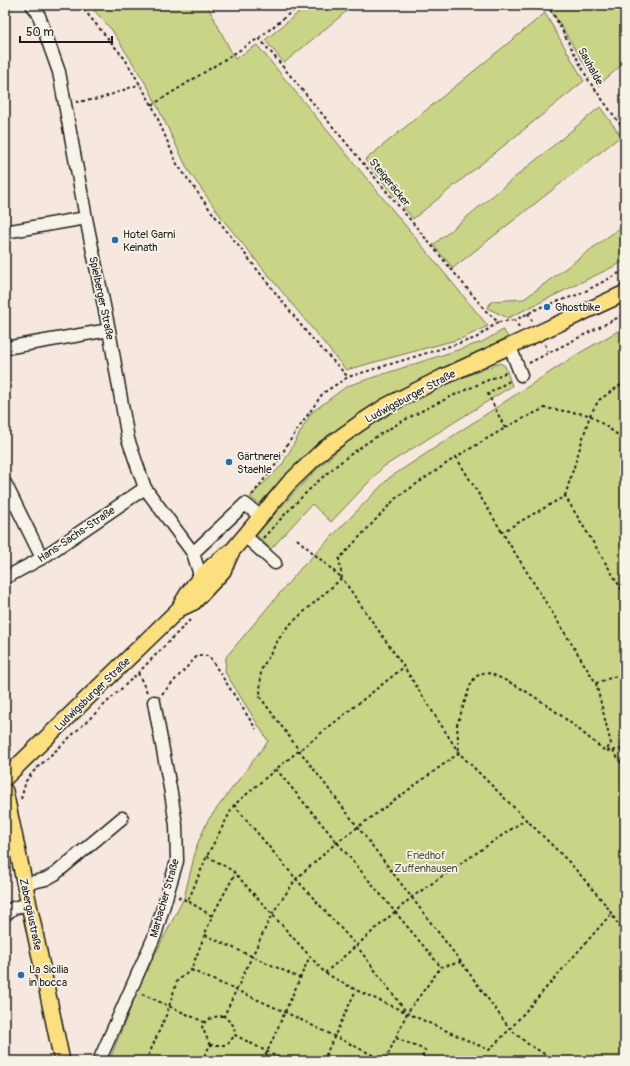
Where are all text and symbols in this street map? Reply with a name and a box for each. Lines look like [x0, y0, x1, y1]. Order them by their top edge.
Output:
scale bar [20, 18, 112, 44]
text: 50 m [26, 25, 54, 40]
street label: Sauhalde [575, 45, 606, 88]
street label: Steigeräcker [366, 156, 413, 209]
place label: Hotel Garni Keinath [123, 228, 175, 254]
marker: Hotel Garni Keinath [110, 235, 120, 245]
street label: Spielberger Straße [86, 255, 117, 342]
place label: Ghostbike [555, 301, 601, 314]
marker: Ghostbike [542, 302, 552, 312]
street label: Ludwigsburger Straße [363, 367, 458, 426]
place label: Gärtnerei Staehle [237, 450, 281, 476]
marker: Gärtnerei Staehle [224, 457, 234, 467]
street label: Hans-Sachs-Straße [35, 503, 118, 565]
street label: Ludwigsburger Straße [52, 654, 133, 734]
park label: Friedhof Zuffenhausen [394, 849, 458, 875]
street label: Marbacher Straße [147, 857, 182, 939]
street label: Zabergäustraße [17, 877, 45, 952]
place label: La Sicilia in bocca [29, 963, 68, 989]
marker: La Sicilia in bocca [16, 970, 26, 980]

